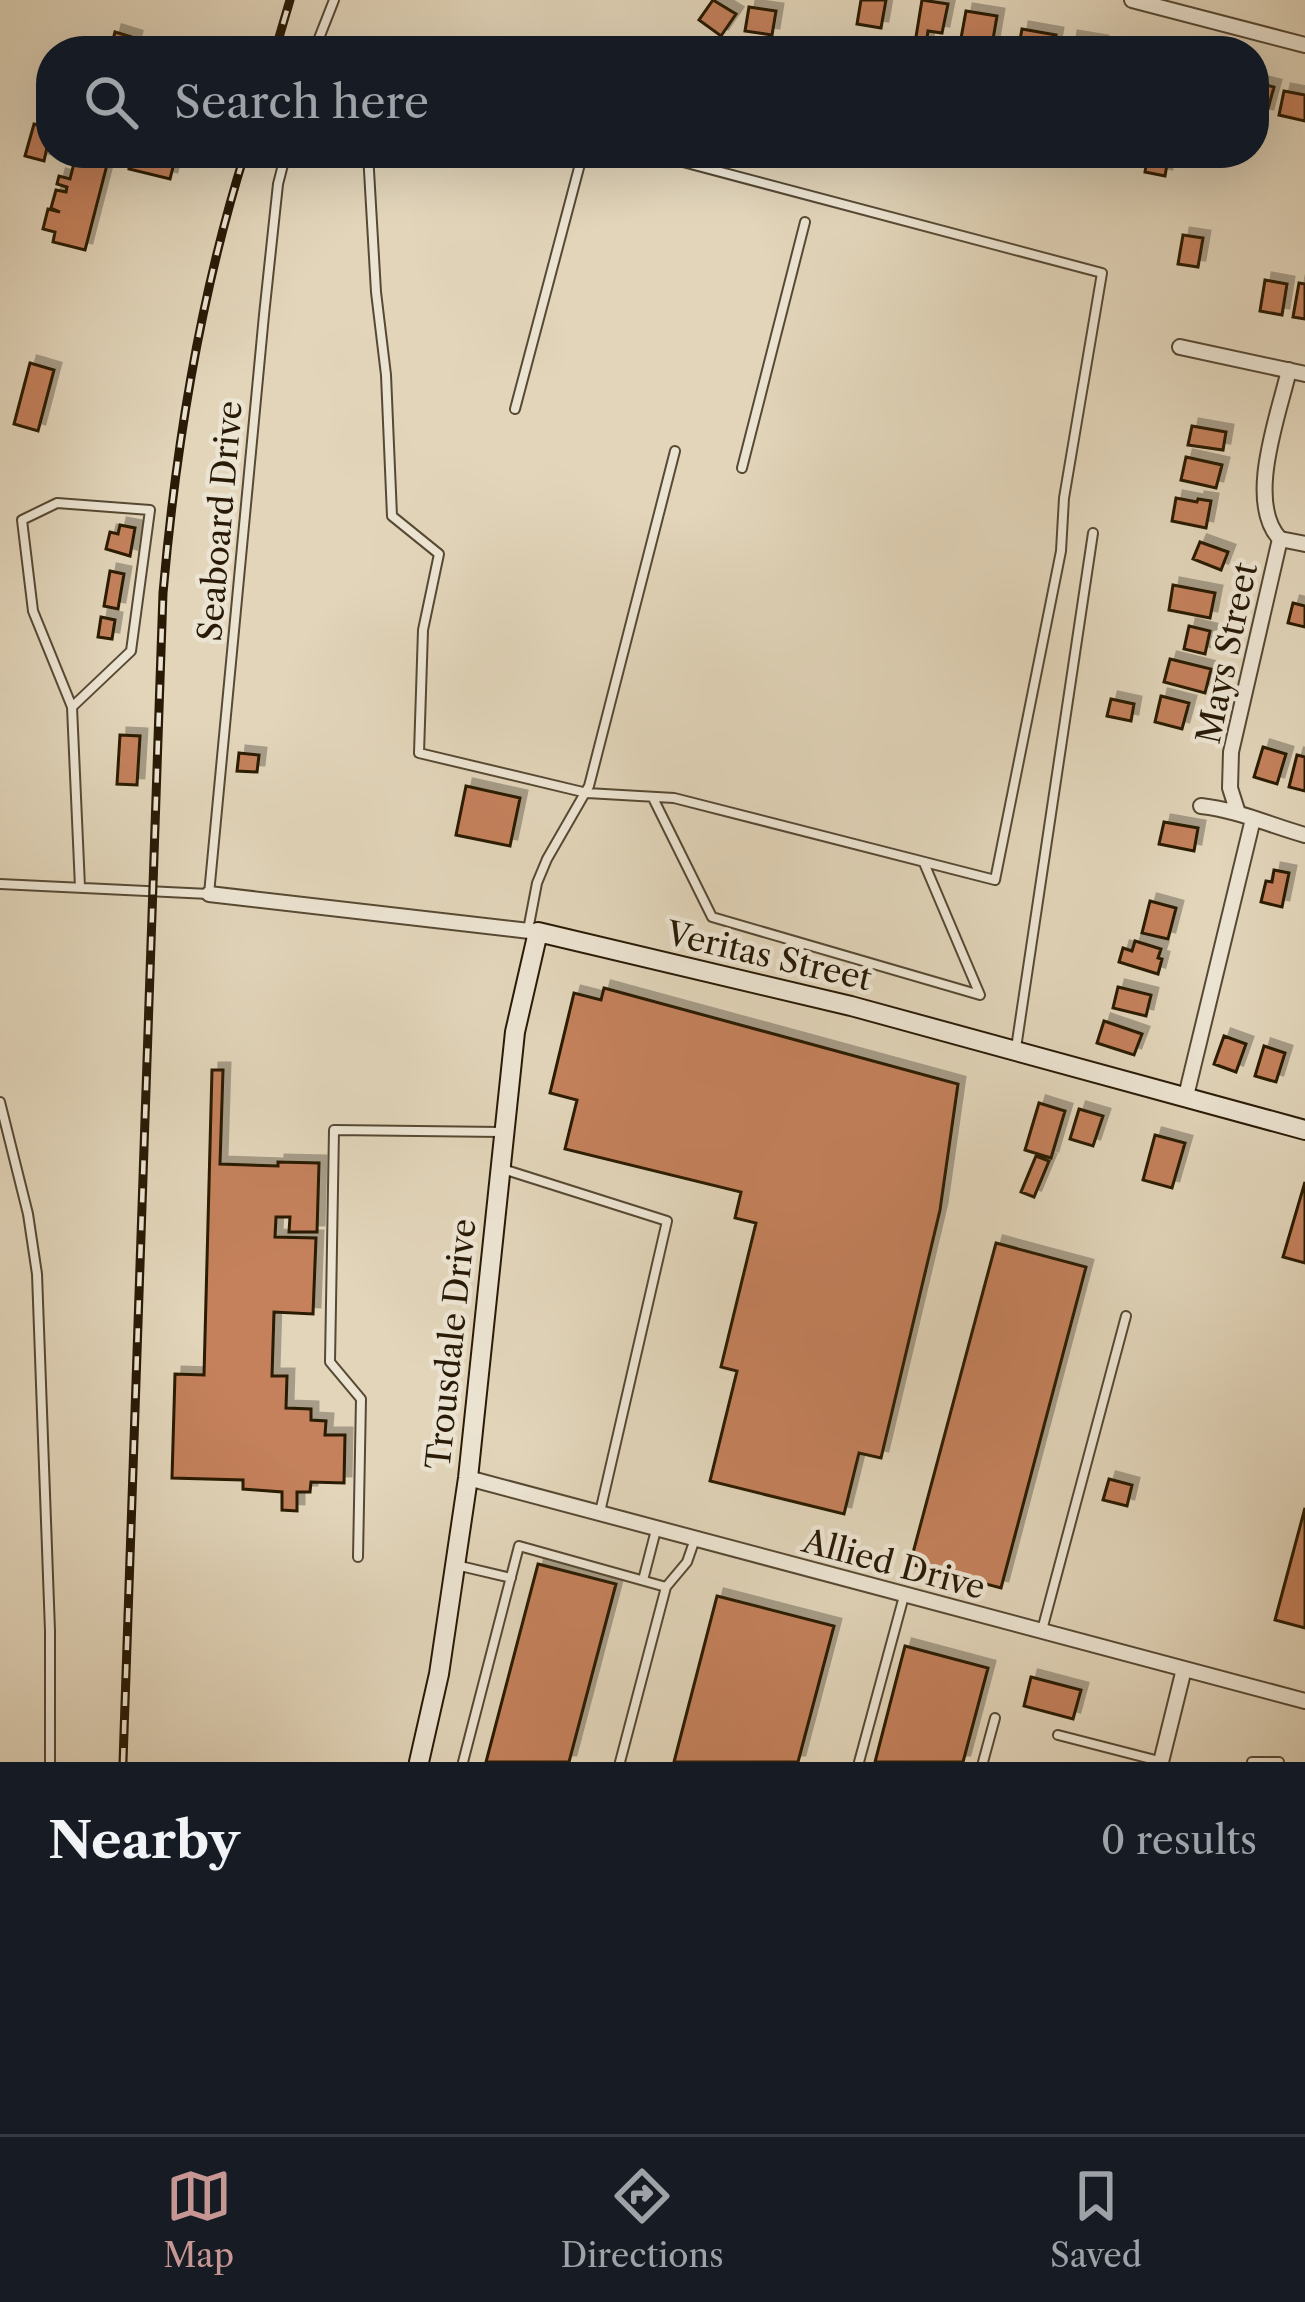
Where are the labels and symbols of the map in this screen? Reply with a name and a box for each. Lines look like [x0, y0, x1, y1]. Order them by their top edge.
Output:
street label: Seaboard Drive [189, 399, 251, 643]
street label: Mays Street [1188, 558, 1266, 747]
street label: Veritas Street [662, 912, 876, 1000]
street label: Trousdale Drive [417, 1217, 485, 1471]
street label: Allied Drive [797, 1520, 990, 1608]

